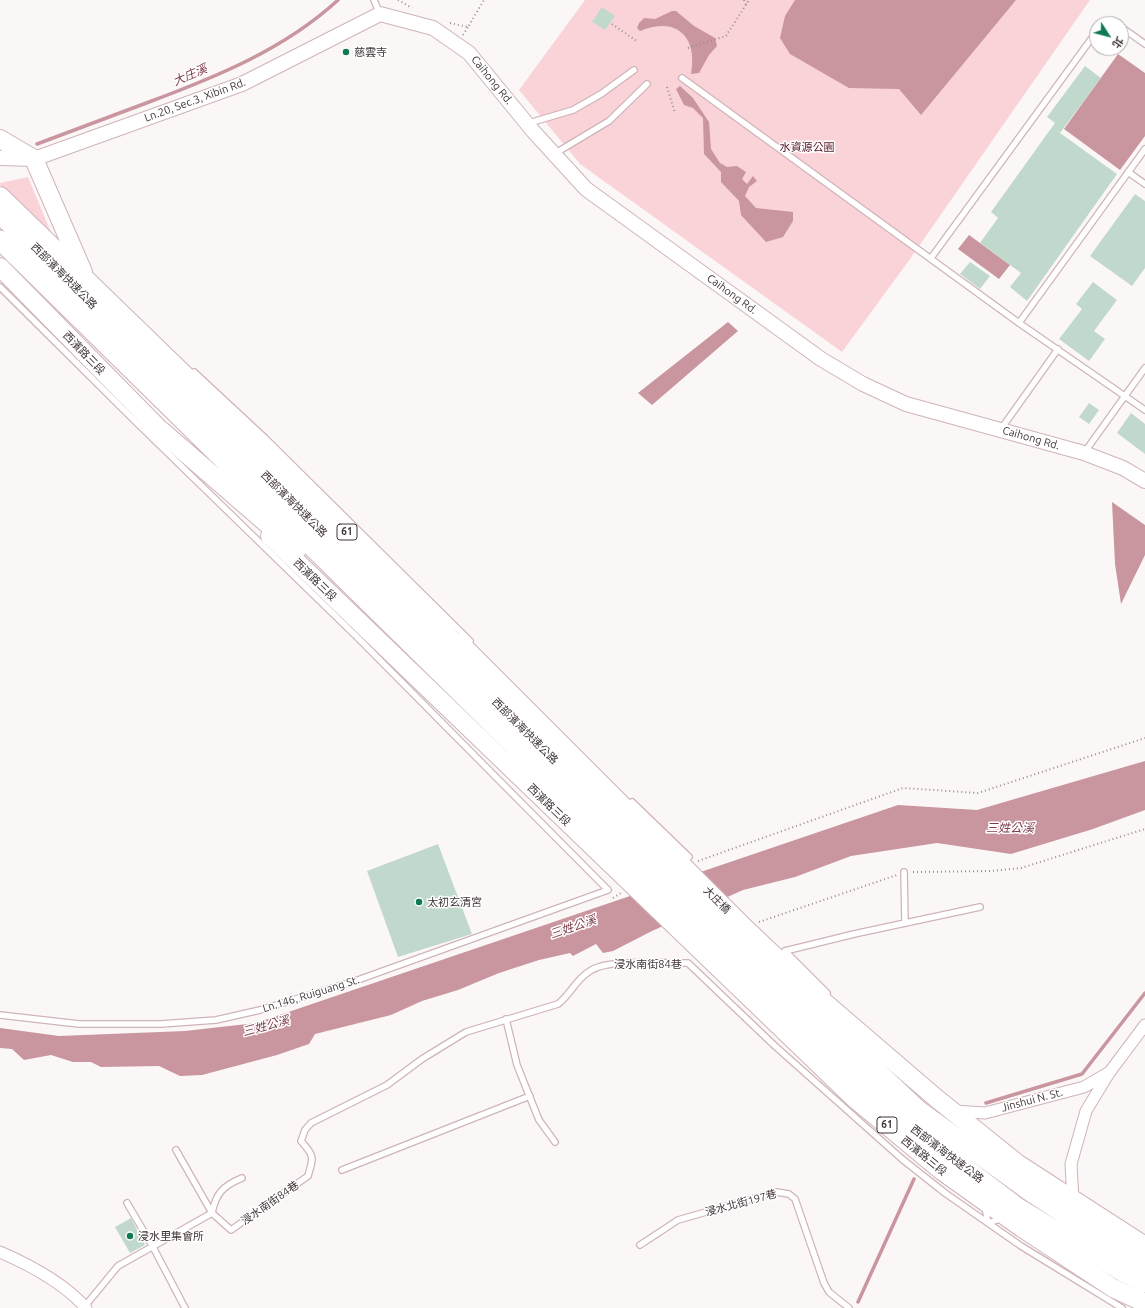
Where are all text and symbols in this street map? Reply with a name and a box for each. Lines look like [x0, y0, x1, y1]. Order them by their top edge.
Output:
north arrow [1089, 16, 1129, 56]
text: 北 [1110, 34, 1126, 50]
place label: 慈雲寺 [354, 45, 387, 59]
marker: 慈雲寺 [341, 47, 351, 57]
street label: Caihong Rd. [468, 53, 516, 107]
water label: 大庄溪 [171, 61, 209, 89]
street label: Ln.20, Sec.3, Xibin Rd. [143, 76, 247, 124]
park label: 水資源公園 [780, 140, 834, 154]
street label: 西部濱海快速公路 [28, 240, 100, 312]
street label: Caihong Rd. [704, 271, 760, 317]
street label: 西濱路三段 [60, 329, 108, 377]
street label: Caihong Rd. [1001, 424, 1061, 452]
street label: 西部濱海快速公路 [258, 468, 330, 540]
road number: 61 [337, 524, 357, 540]
street label: 西濱路三段 [291, 556, 339, 604]
street label: 西部濱海快速公路 [489, 695, 561, 767]
street label: 西濱路三段 [525, 781, 573, 829]
water label: 三姓公溪 [986, 821, 1034, 835]
street label: 大庄橋 [701, 884, 733, 916]
place label: 太初玄清宮 [427, 895, 482, 909]
marker: 太初玄清宮 [414, 897, 424, 907]
water label: 三姓公溪 [548, 912, 598, 942]
street label: 浸水南街84巷 [614, 957, 682, 971]
street label: Ln.146, Ruiguang St. [261, 973, 361, 1015]
water label: 三姓公溪 [241, 1013, 291, 1039]
street label: Jinshui N. St. [1000, 1085, 1064, 1115]
road number: 61 [877, 1117, 897, 1133]
street label: 西部濱海快速公路 [908, 1122, 986, 1186]
street label: 西濱路三段 [898, 1134, 950, 1178]
street label: 浸水南街84巷 [239, 1178, 301, 1228]
street label: 浸水北街197巷 [704, 1187, 778, 1219]
place label: 浸水里集會所 [138, 1229, 204, 1243]
marker: 浸水里集會所 [125, 1231, 135, 1241]

